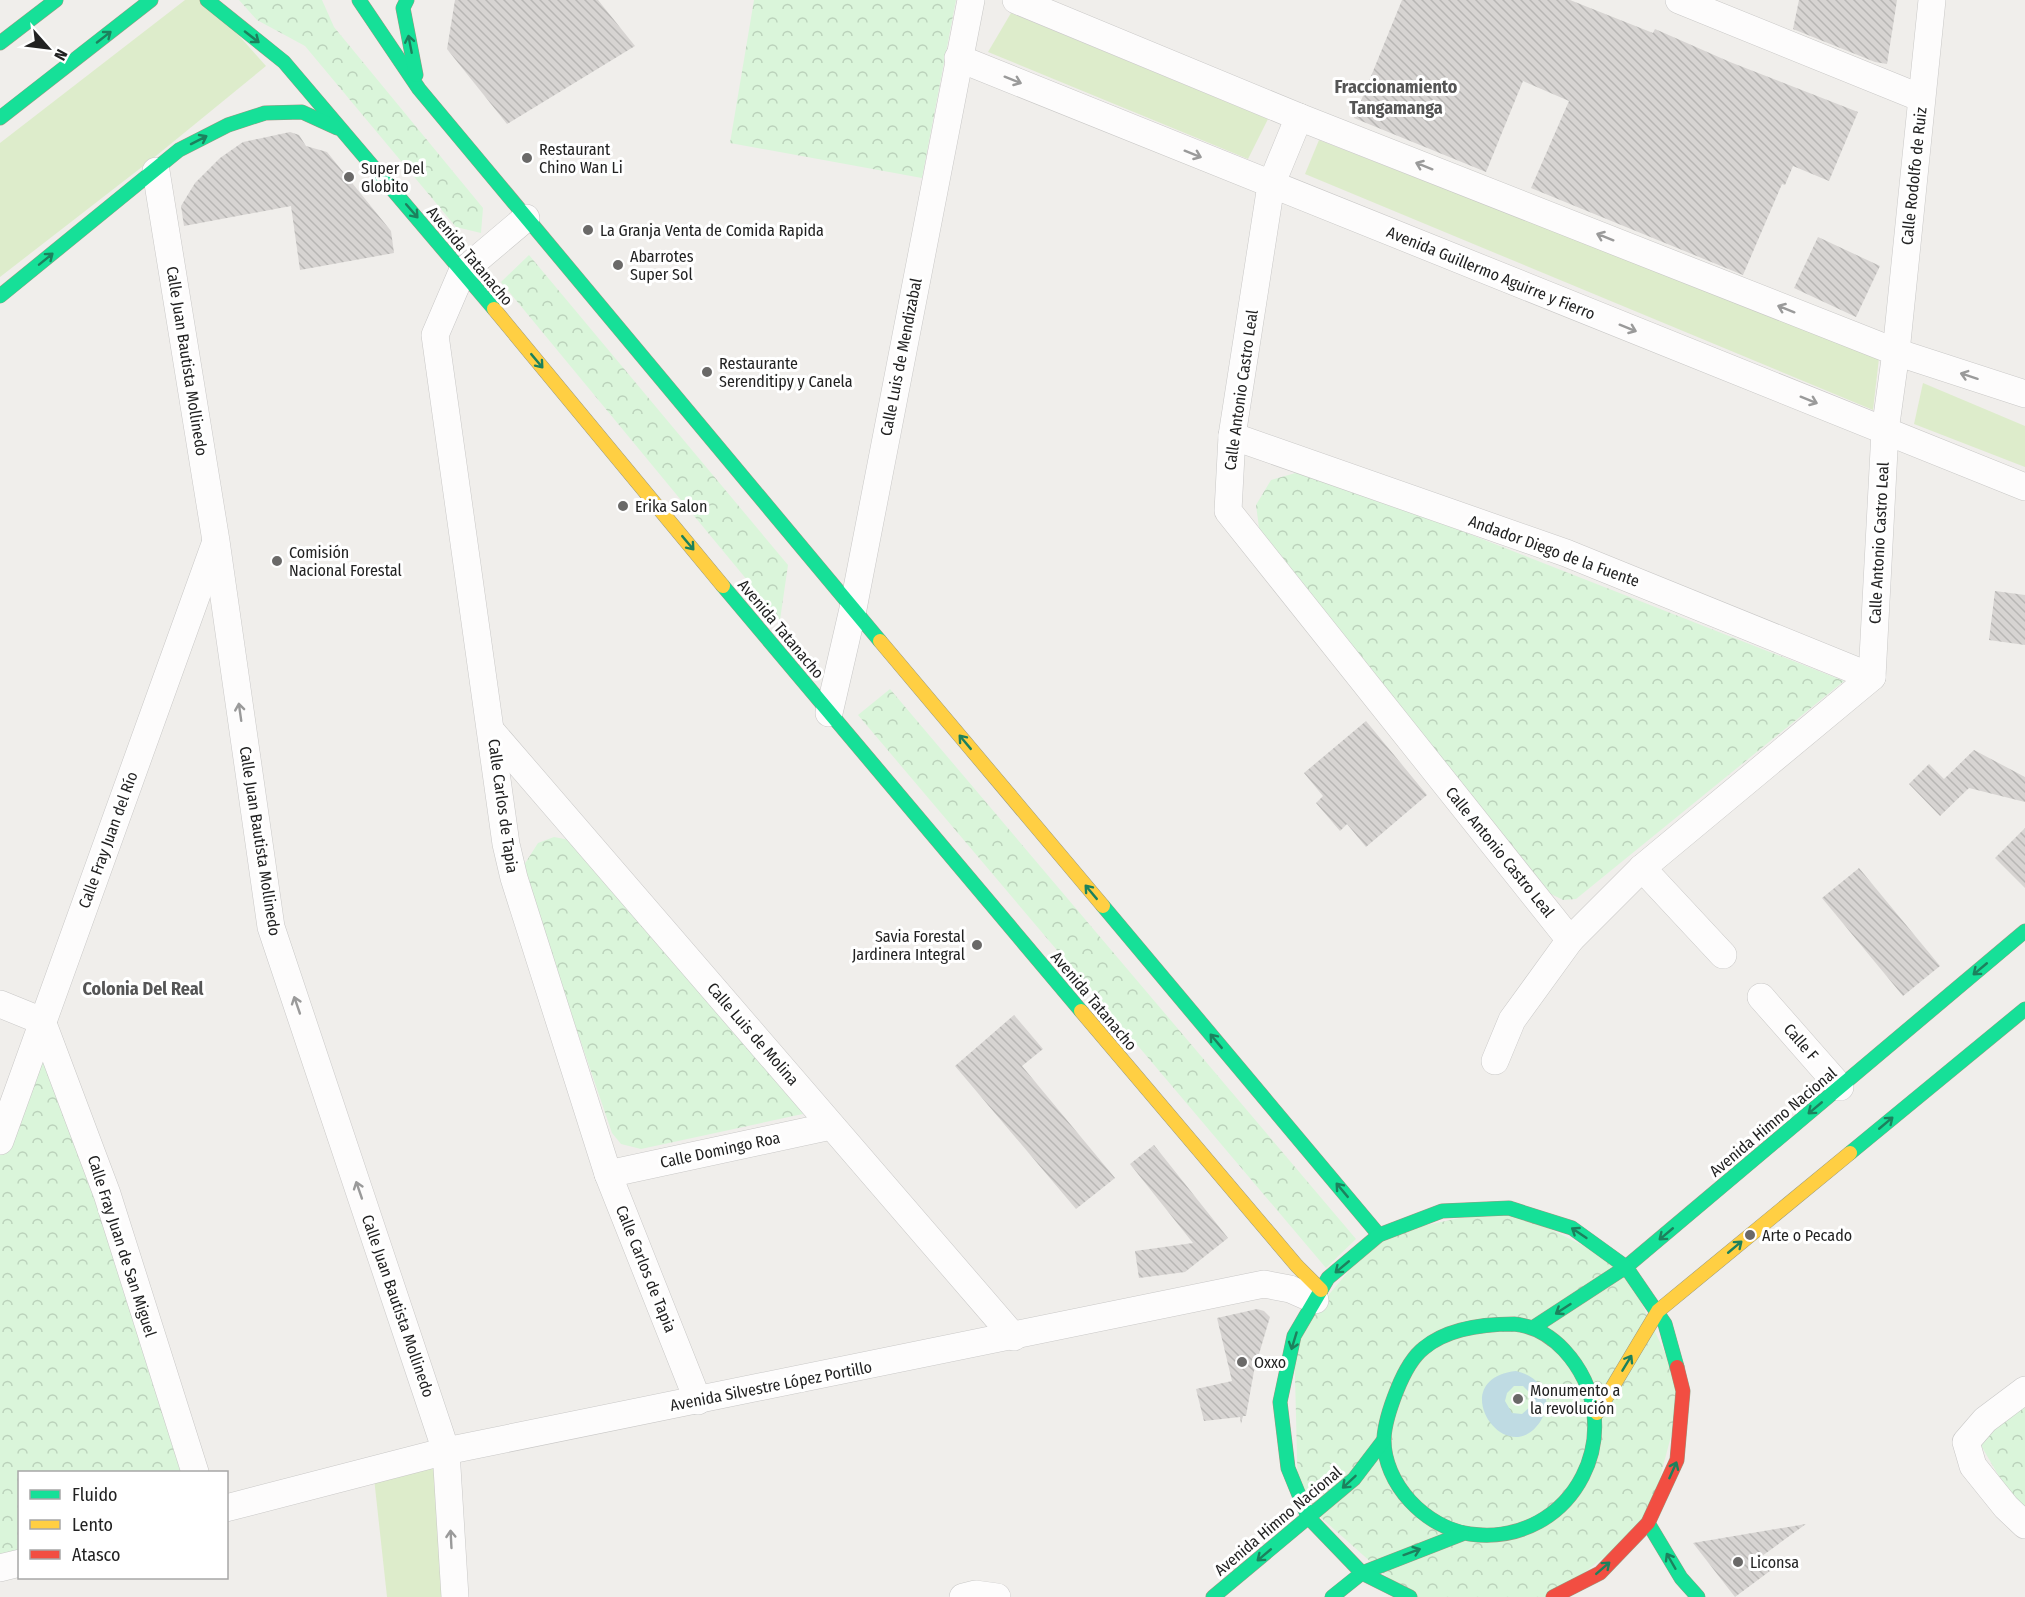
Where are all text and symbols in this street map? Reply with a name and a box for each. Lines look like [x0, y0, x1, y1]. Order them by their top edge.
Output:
north arrow [18, 18, 78, 78]
one-way arrow [95, 31, 111, 44]
one-way arrow [244, 31, 260, 44]
one-way arrow [404, 35, 415, 54]
text: N [50, 46, 71, 64]
one-way arrow [1003, 75, 1021, 86]
district label: Fraccionamiento Tangamanga [1335, 76, 1458, 119]
street label: Calle Rodolfo de Ruiz [1897, 106, 1931, 246]
one-way arrow [190, 133, 208, 145]
place label: Restaurant Chino Wan Li [539, 140, 623, 177]
one-way arrow [1183, 149, 1202, 160]
marker: Restaurant Chino Wan Li [520, 151, 534, 165]
place label: Super Del Globito [361, 159, 425, 196]
one-way arrow [1415, 160, 1433, 171]
marker: Super Del Globito [342, 170, 356, 184]
one-way arrow [405, 203, 419, 218]
street label: Avenida Tatanacho [423, 203, 517, 309]
place label: La Granja Venta de Comida Rapida [600, 221, 824, 240]
street label: Avenida Guillermo Aguirre y Fierro [1384, 222, 1598, 324]
marker: La Granja Venta de Comida Rapida [581, 223, 595, 237]
one-way arrow [1596, 231, 1615, 242]
place label: Abarrotes Super Sol [630, 247, 694, 284]
one-way arrow [38, 252, 53, 266]
marker: Abarrotes Super Sol [611, 258, 625, 272]
street label: Calle Juan Bautista Mollinedo [163, 265, 211, 457]
street label: Calle Luis de Mendizabal [876, 276, 926, 438]
one-way arrow [1778, 303, 1796, 314]
street label: Calle Antonio Castro Leal [1220, 308, 1262, 472]
one-way arrow [1618, 323, 1636, 334]
one-way arrow [530, 353, 543, 369]
place label: Restaurante Serenditipy y Canela [719, 354, 853, 391]
marker: Restaurante Serenditipy y Canela [700, 365, 714, 379]
one-way arrow [1960, 370, 1979, 381]
one-way arrow [1799, 395, 1817, 406]
street label: Calle Antonio Castro Leal [1865, 462, 1893, 624]
place label: Erika Salon [635, 497, 707, 516]
marker: Erika Salon [616, 499, 630, 513]
street label: Andador Diego de la Fuente [1466, 511, 1642, 591]
one-way arrow [682, 535, 695, 551]
place label: Comisión Nacional Forestal [289, 543, 402, 580]
marker: Comisión Nacional Forestal [270, 554, 284, 568]
street label: Avenida Tatanacho [734, 576, 828, 682]
one-way arrow [235, 702, 246, 722]
one-way arrow [959, 734, 972, 750]
street label: Calle Carlos de Tapia [484, 738, 522, 874]
street label: Calle Juan Bautista Mollinedo [236, 745, 284, 937]
street label: Calle Fray Juan del Río [74, 769, 142, 911]
street label: Calle Antonio Castro Leal [1442, 783, 1558, 921]
one-way arrow [1084, 884, 1097, 900]
place label: Savia Forestal Jardinera Integral [852, 927, 965, 964]
marker: Savia Forestal Jardinera Integral [970, 938, 984, 952]
street label: Avenida Tatanacho [1047, 948, 1141, 1054]
one-way arrow [1972, 962, 1988, 975]
district label: Colonia Del Real [83, 978, 204, 1000]
street label: Calle Luis de Molina [703, 979, 803, 1089]
one-way arrow [290, 996, 301, 1015]
street label: Calle F [1780, 1020, 1822, 1064]
one-way arrow [1209, 1034, 1223, 1049]
street label: Avenida Himno Nacional [1706, 1063, 1840, 1181]
one-way arrow [1808, 1101, 1823, 1115]
one-way arrow [1878, 1117, 1894, 1130]
street label: Calle Domingo Roa [658, 1128, 782, 1172]
street label: Calle Fray Juan de San Miguel [84, 1153, 160, 1339]
one-way arrow [353, 1181, 364, 1200]
one-way arrow [1335, 1182, 1348, 1198]
street label: Calle Carlos de Tapia [612, 1203, 680, 1335]
street label: Calle Juan Bautista Mollinedo [358, 1212, 438, 1400]
place label: Arte o Pecado [1762, 1226, 1852, 1245]
one-way arrow [1571, 1227, 1587, 1239]
one-way arrow [1658, 1227, 1674, 1240]
marker: Arte o Pecado [1743, 1228, 1757, 1242]
one-way arrow [1727, 1241, 1743, 1254]
one-way arrow [1335, 1260, 1350, 1274]
one-way arrow [1554, 1302, 1571, 1315]
one-way arrow [1288, 1331, 1299, 1350]
place label: Oxxo [1254, 1353, 1286, 1372]
marker: Oxxo [1235, 1355, 1249, 1369]
one-way arrow [1621, 1355, 1633, 1372]
street label: Avenida Silvestre López Portillo [668, 1357, 874, 1415]
place label: Monumento a la revolución [1530, 1381, 1620, 1418]
marker: Monumento a la revolución [1511, 1392, 1525, 1406]
one-way arrow [1667, 1461, 1679, 1479]
street label: Avenida Himno Nacional [1211, 1462, 1345, 1580]
legend [18, 1471, 228, 1579]
one-way arrow [1342, 1475, 1357, 1489]
text: Fluido [72, 1484, 118, 1506]
text: Lento [72, 1514, 113, 1536]
one-way arrow [446, 1529, 457, 1549]
text: Atasco [72, 1544, 120, 1566]
one-way arrow [1402, 1545, 1421, 1556]
one-way arrow [1256, 1548, 1272, 1561]
one-way arrow [1665, 1553, 1677, 1570]
place label: Liconsa [1750, 1553, 1799, 1572]
marker: Liconsa [1731, 1555, 1745, 1569]
one-way arrow [1595, 1561, 1610, 1575]

